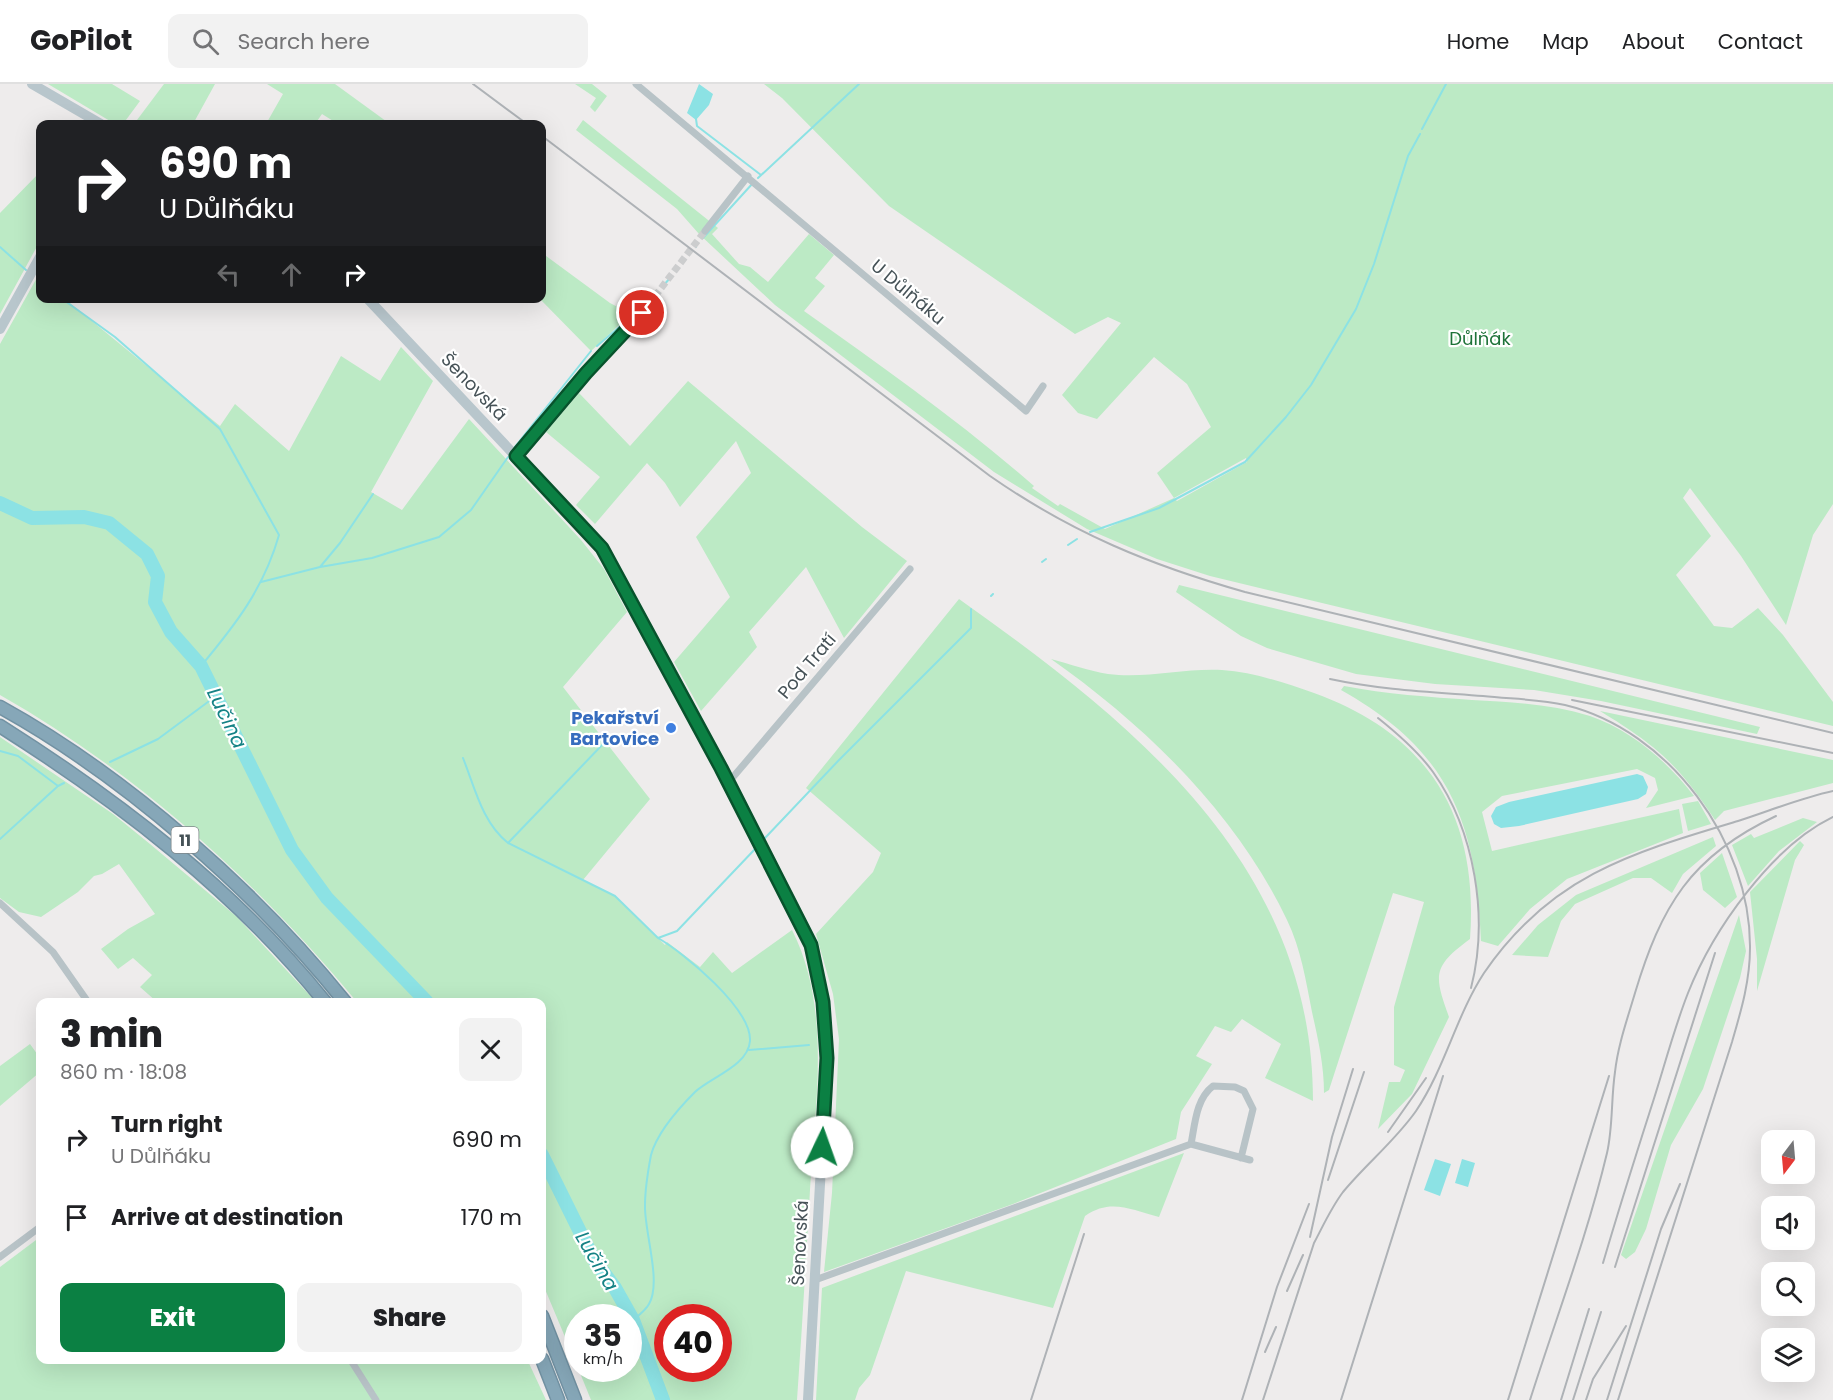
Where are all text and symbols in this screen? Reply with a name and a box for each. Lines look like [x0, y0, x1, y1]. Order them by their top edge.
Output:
search box [168, 14, 588, 68]
text: GoPilot [30, 21, 132, 60]
icon: search [189, 25, 222, 58]
text: Search here [237, 26, 370, 57]
text: Home [1447, 27, 1509, 56]
text: Map [1542, 27, 1589, 56]
text: About [1622, 27, 1685, 56]
text: Contact [1718, 27, 1803, 56]
text: 690 m [159, 134, 292, 193]
icon: right [60, 144, 138, 222]
text: U Důlňáku [159, 190, 294, 227]
street label: U Důlňáku [866, 253, 951, 330]
icon: left [212, 258, 245, 291]
icon: ahead [275, 258, 308, 291]
icon: right [338, 258, 371, 291]
pin [616, 287, 667, 338]
icon: arrive [625, 296, 658, 329]
park label: Důlňák [1449, 326, 1512, 351]
street label: Šenovská [436, 347, 513, 426]
street label: Pod Tratí [772, 628, 841, 704]
water label: Lučina [200, 683, 254, 753]
place label: Pekařství Bartovice [570, 705, 659, 751]
marker: Pekařství Bartovice [664, 721, 678, 735]
road number: 11 [172, 827, 198, 853]
text: 3 min [60, 1009, 163, 1060]
button: close [459, 1018, 522, 1081]
text: 860 m · 18:08 [60, 1058, 187, 1086]
text: Turn right [111, 1109, 222, 1140]
position arrow [790, 1115, 854, 1179]
icon: right [60, 1123, 93, 1156]
text: 690 m [452, 1124, 522, 1155]
north arrow [1761, 1130, 1815, 1184]
map controls [1761, 1130, 1815, 1382]
text: U Důlňáku [111, 1142, 211, 1170]
button: sound [1761, 1196, 1815, 1250]
street label: Šenovská [785, 1200, 814, 1286]
icon: arrive [60, 1201, 93, 1234]
text: Arrive at destination [111, 1202, 343, 1233]
text: 170 m [461, 1202, 522, 1233]
water label: Lučina [569, 1226, 625, 1296]
button: search [1761, 1262, 1815, 1316]
button: Exit [60, 1283, 285, 1352]
button: Share [297, 1283, 522, 1352]
speed limit sign: 40 [654, 1304, 732, 1382]
text: 35 [584, 1314, 622, 1357]
button: layers [1761, 1328, 1815, 1382]
text: km/h [583, 1348, 623, 1369]

